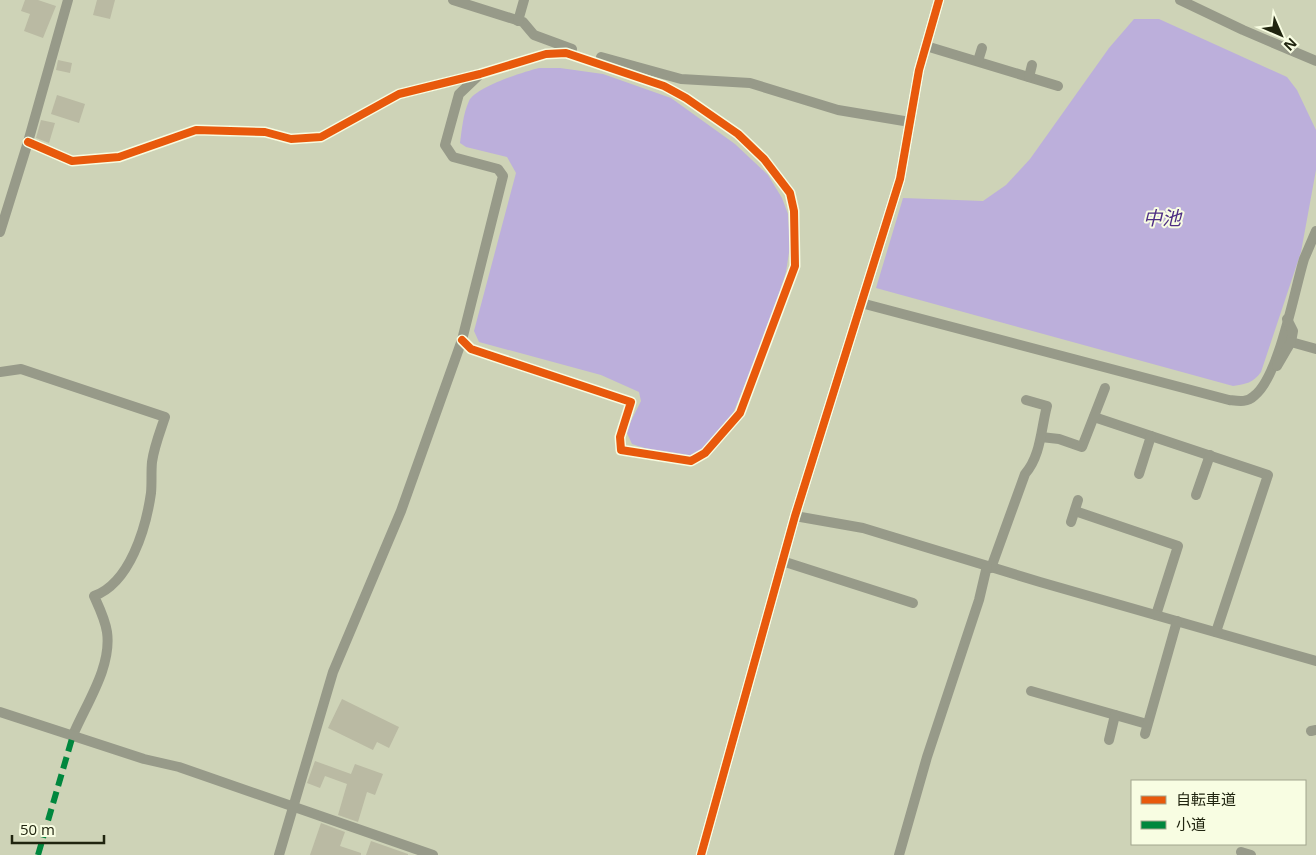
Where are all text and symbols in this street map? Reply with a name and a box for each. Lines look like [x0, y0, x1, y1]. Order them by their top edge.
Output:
north arrow [1256, 10, 1306, 60]
text: N [1280, 34, 1301, 55]
water label: 中池 [1143, 205, 1183, 231]
legend [1131, 780, 1306, 845]
text: 自転車道 [1176, 789, 1236, 809]
scale bar [12, 812, 105, 844]
text: 小道 [1176, 814, 1206, 834]
text: 50 m [20, 819, 55, 839]

